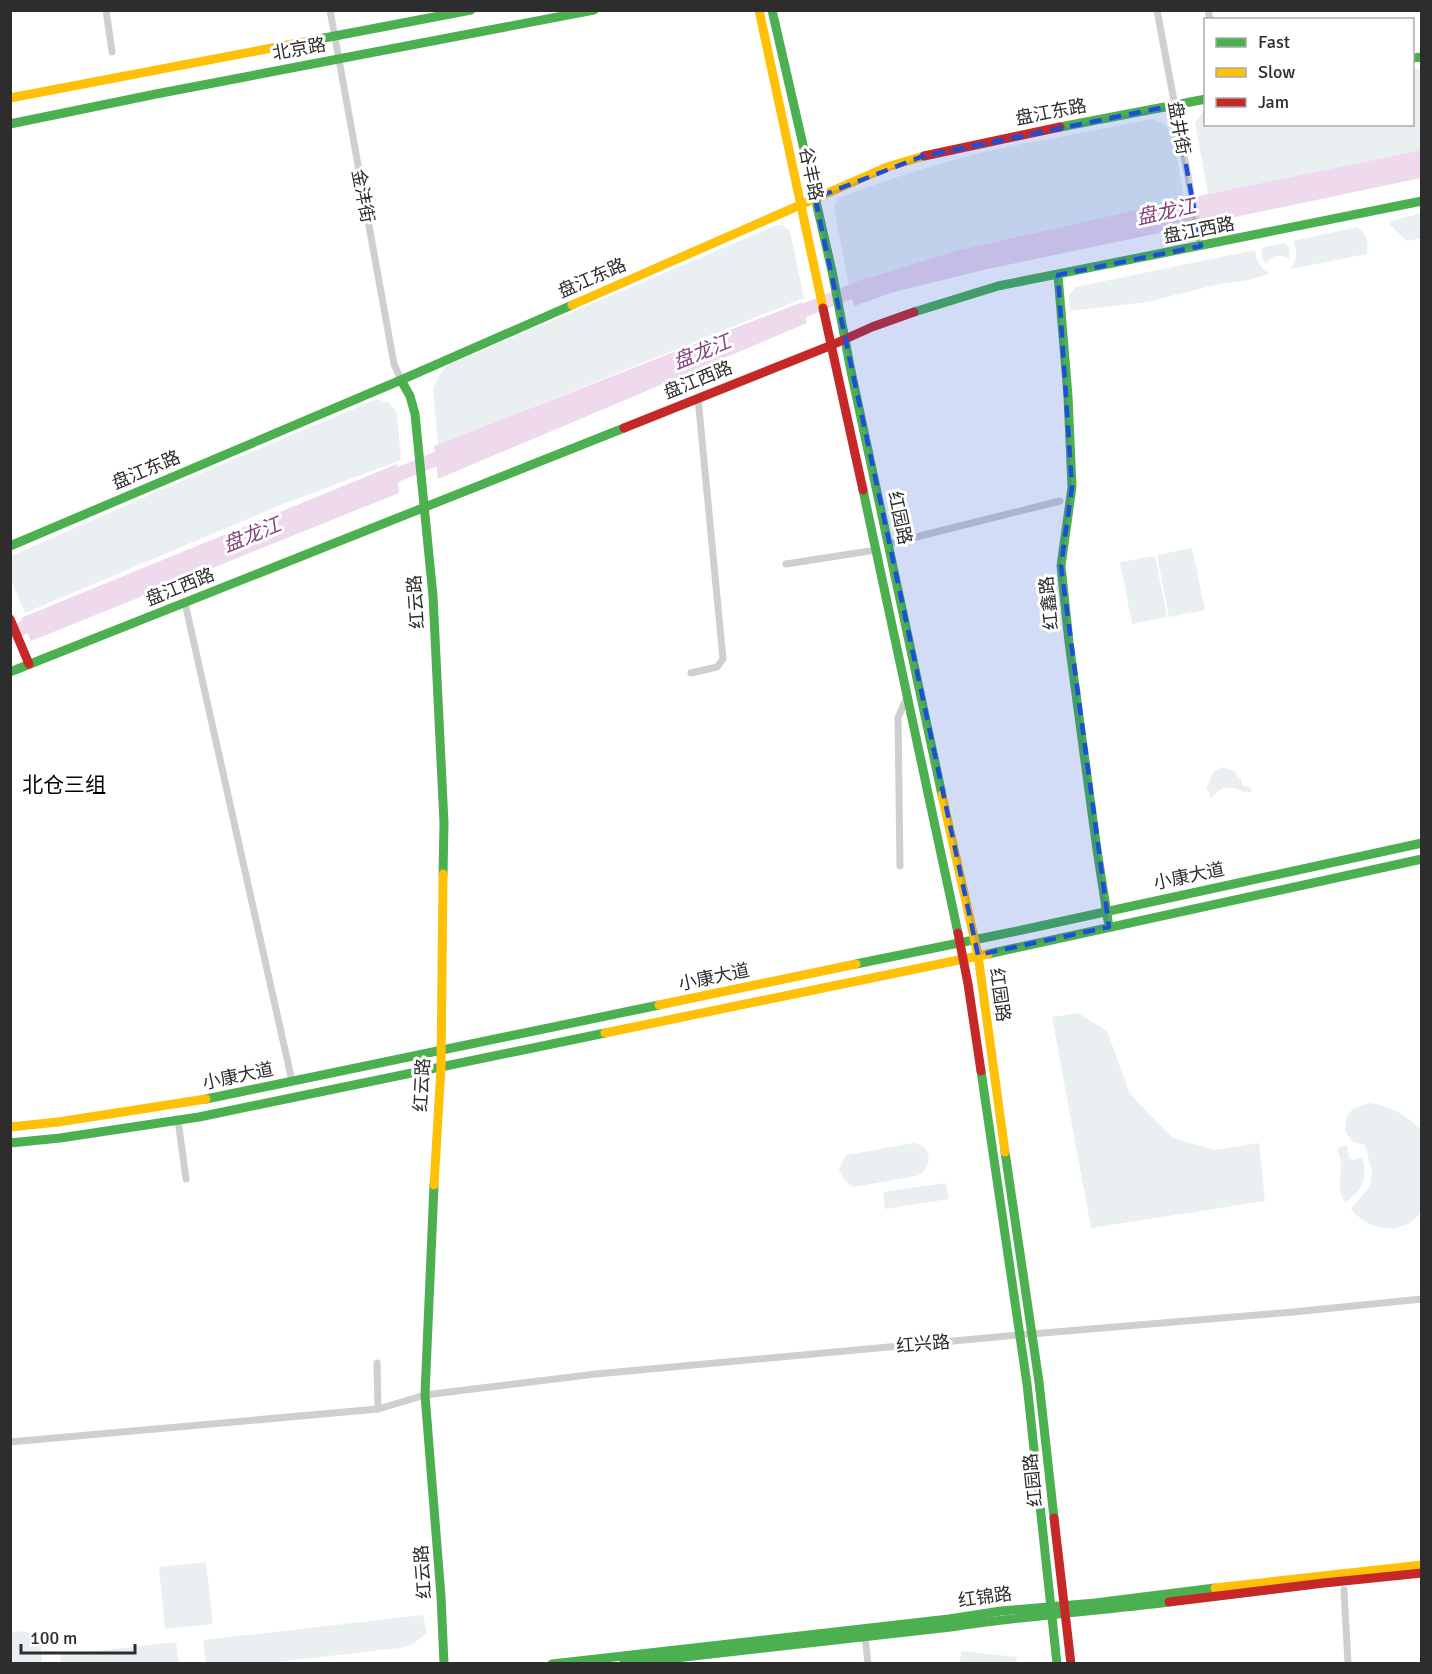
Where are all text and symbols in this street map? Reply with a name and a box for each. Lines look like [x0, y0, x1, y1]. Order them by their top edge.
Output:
legend [1204, 18, 1414, 126]
text: Fast [1258, 31, 1290, 53]
street label: 北京路 [271, 33, 327, 65]
text: Slow [1258, 61, 1295, 83]
text: Jam [1258, 91, 1289, 113]
street label: 盘江东路 [1014, 94, 1088, 130]
street label: 盘井街 [1163, 100, 1195, 156]
street label: 谷丰路 [795, 145, 827, 203]
street label: 金沣街 [347, 167, 379, 225]
water label: 盘龙江 [1134, 193, 1200, 230]
street label: 盘江西路 [1162, 212, 1236, 248]
street label: 盘江东路 [555, 253, 629, 303]
water label: 盘龙江 [670, 328, 736, 375]
street label: 盘江西路 [661, 356, 735, 404]
street label: 盘江东路 [109, 446, 183, 494]
street label: 红园路 [884, 489, 916, 547]
water label: 盘龙江 [220, 511, 286, 558]
street label: 盘江西路 [143, 563, 217, 611]
street label: 红云路 [403, 574, 429, 630]
street label: 红鑫路 [1035, 575, 1063, 631]
district label: 北仓三组 [22, 772, 106, 798]
street label: 小康大道 [1151, 858, 1227, 894]
street label: 小康大道 [676, 959, 752, 995]
street label: 红园路 [985, 967, 1015, 1023]
street label: 红云路 [410, 1057, 434, 1113]
street label: 小康大道 [200, 1058, 276, 1094]
street label: 红兴路 [895, 1331, 951, 1357]
street label: 红园路 [1019, 1452, 1047, 1508]
street label: 红云路 [410, 1544, 436, 1600]
street label: 红锦路 [957, 1582, 1013, 1612]
scale bar [21, 1617, 135, 1655]
text: 100 m [30, 1627, 77, 1649]

